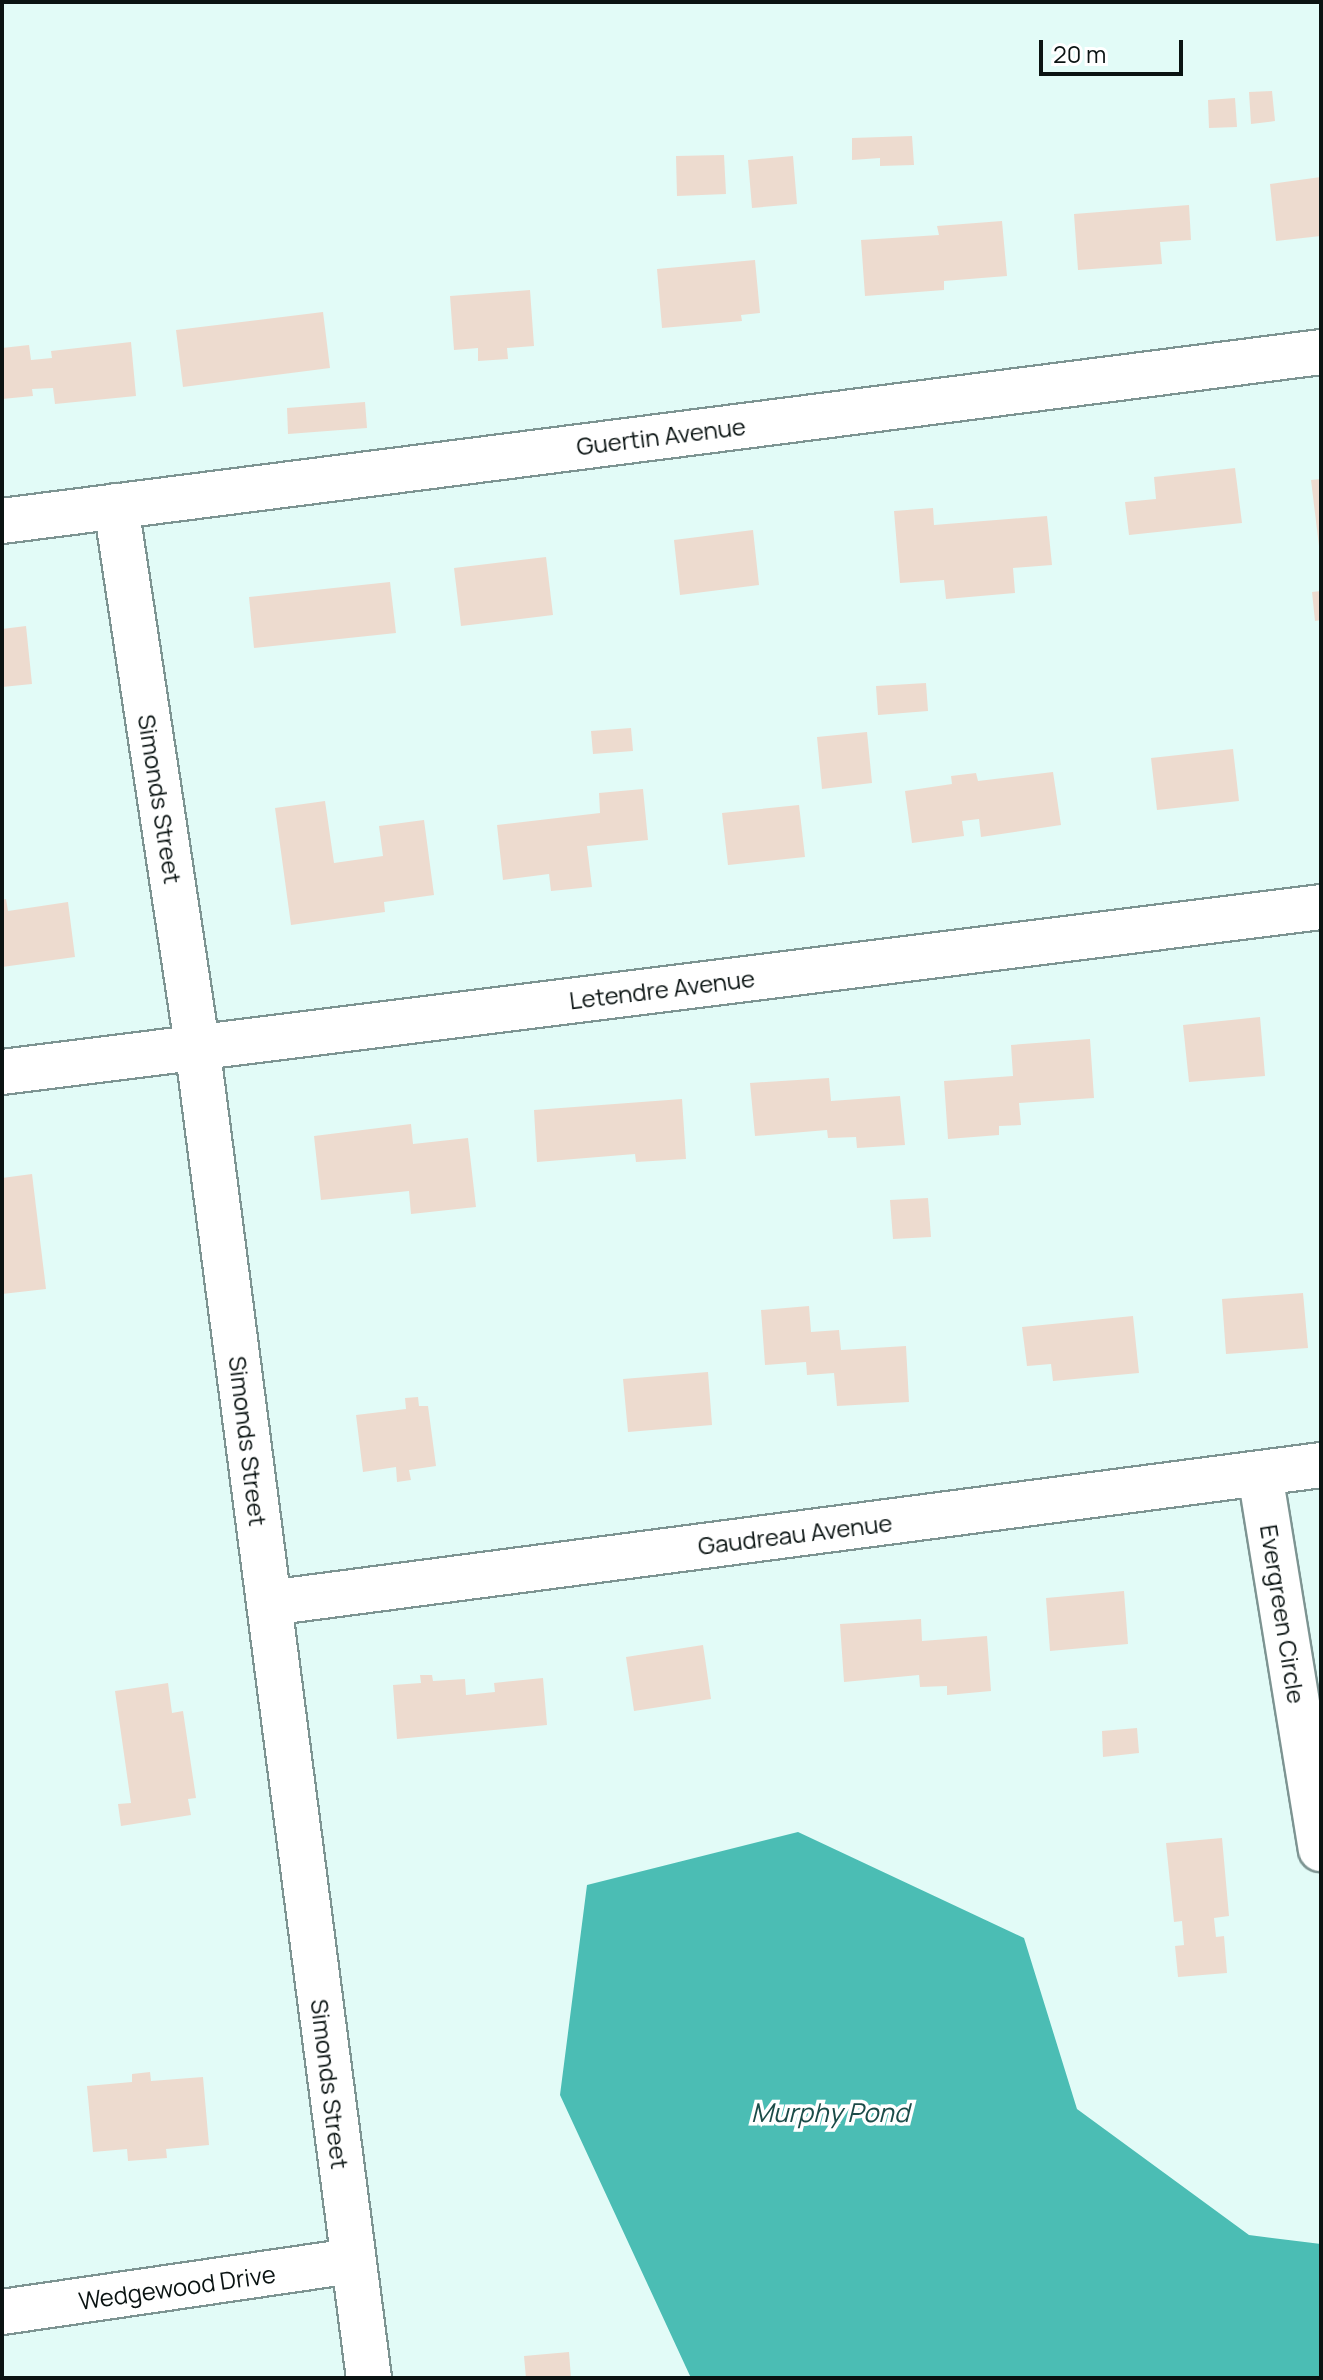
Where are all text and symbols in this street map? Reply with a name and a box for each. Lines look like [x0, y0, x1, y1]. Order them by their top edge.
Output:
scale bar [1043, 24, 1187, 74]
text: 20 m [1053, 37, 1106, 70]
street label: Guertin Avenue [575, 411, 747, 461]
street label: Simonds Street [132, 712, 188, 886]
street label: Letendre Avenue [568, 963, 756, 1015]
street label: Simonds Street [223, 1354, 273, 1528]
street label: Gaudreau Avenue [696, 1508, 894, 1560]
street label: Evergreen Circle [1255, 1523, 1311, 1705]
street label: Simonds Street [305, 1997, 355, 2171]
water label: Murphy Pond [751, 2097, 909, 2129]
street label: Wedgewood Drive [77, 2259, 277, 2315]

